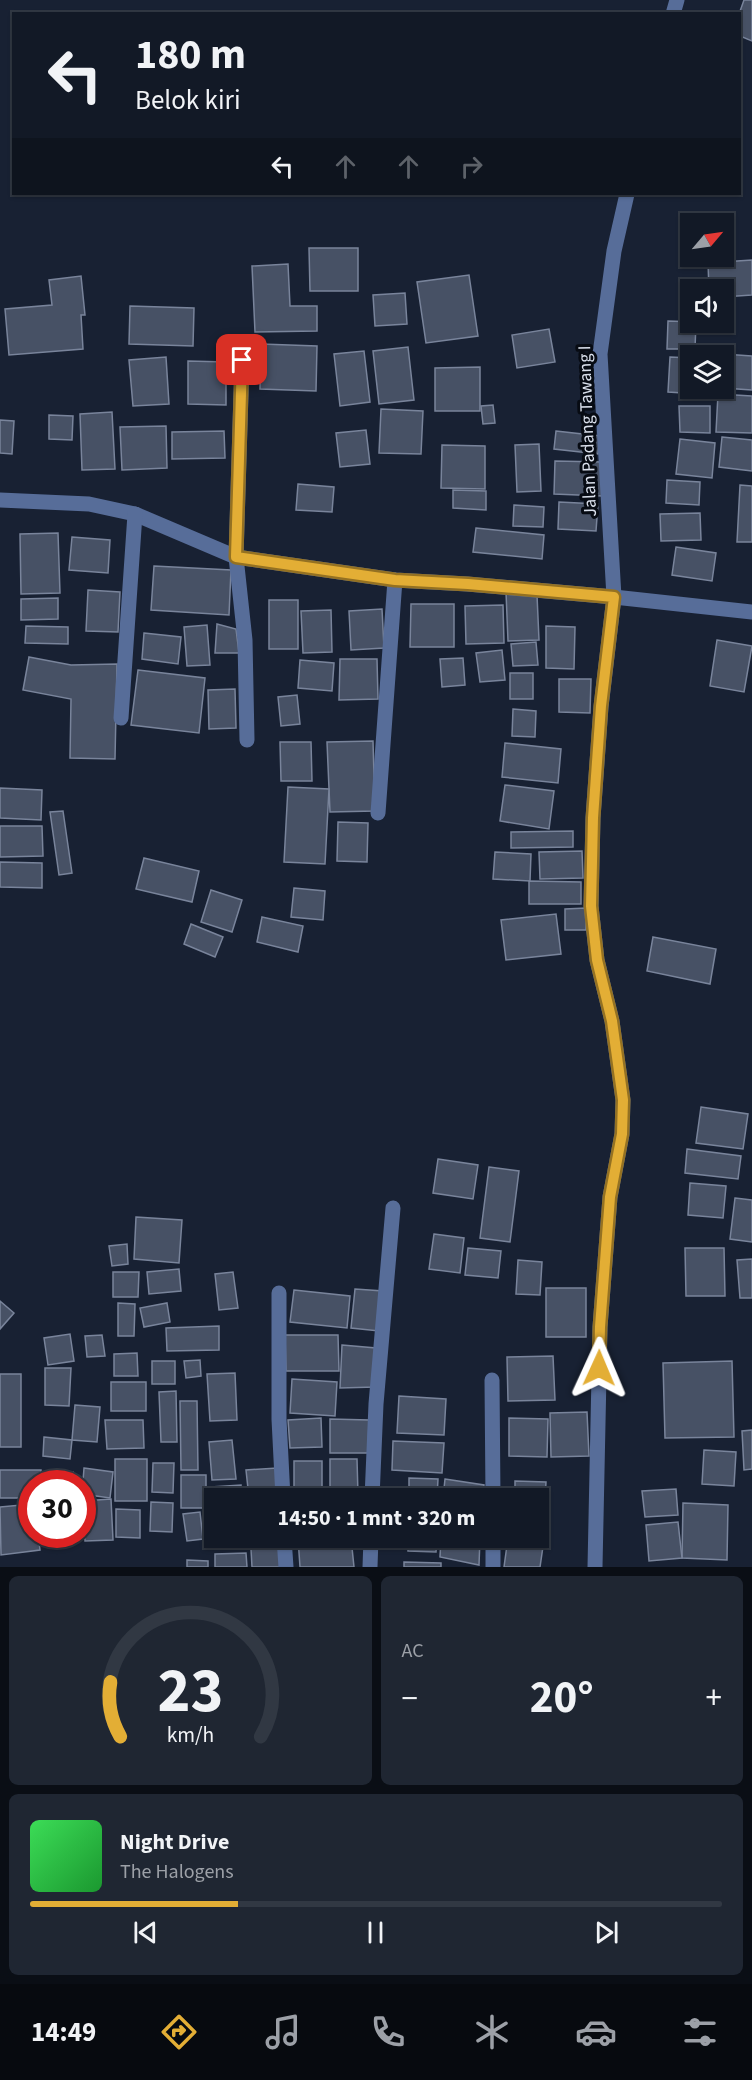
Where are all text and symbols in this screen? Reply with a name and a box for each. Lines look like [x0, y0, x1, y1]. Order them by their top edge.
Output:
text: 180 m [135, 25, 246, 85]
icon: left [36, 36, 114, 114]
text: Belok kiri [135, 81, 241, 120]
icon: left [266, 150, 299, 183]
icon: ahead [329, 150, 362, 183]
icon: ahead [392, 150, 425, 183]
icon: right [455, 150, 488, 183]
north arrow [680, 213, 734, 267]
map controls [680, 213, 734, 399]
button: sound [680, 279, 734, 333]
pin [216, 334, 267, 385]
icon: arrive [225, 343, 258, 376]
street label: Jalan Padang Tawang I [572, 345, 603, 517]
button: layers [680, 345, 734, 399]
position arrow [567, 1336, 631, 1400]
speed limit sign: 30 [18, 1470, 96, 1548]
text: 14:50 · 1 mnt · 320 m [278, 1502, 475, 1534]
text: AC [402, 1637, 424, 1665]
text: 23 [157, 1647, 223, 1736]
text: 20° [530, 1666, 594, 1730]
text: − [402, 1675, 418, 1722]
text: + [706, 1675, 722, 1722]
text: km/h [166, 1721, 214, 1752]
text: Night Drive [120, 1826, 229, 1858]
text: The Halogens [120, 1858, 234, 1886]
icon: previous [129, 1916, 162, 1949]
icon: pause [359, 1916, 392, 1949]
icon: next [590, 1916, 623, 1949]
icon: directions [158, 2011, 200, 2053]
icon: music [262, 2011, 304, 2053]
icon: phone [367, 2011, 409, 2053]
icon: climate [471, 2011, 513, 2053]
icon: car [575, 2011, 617, 2053]
icon: filters [679, 2011, 721, 2053]
text: 14:49 [31, 2013, 96, 2052]

